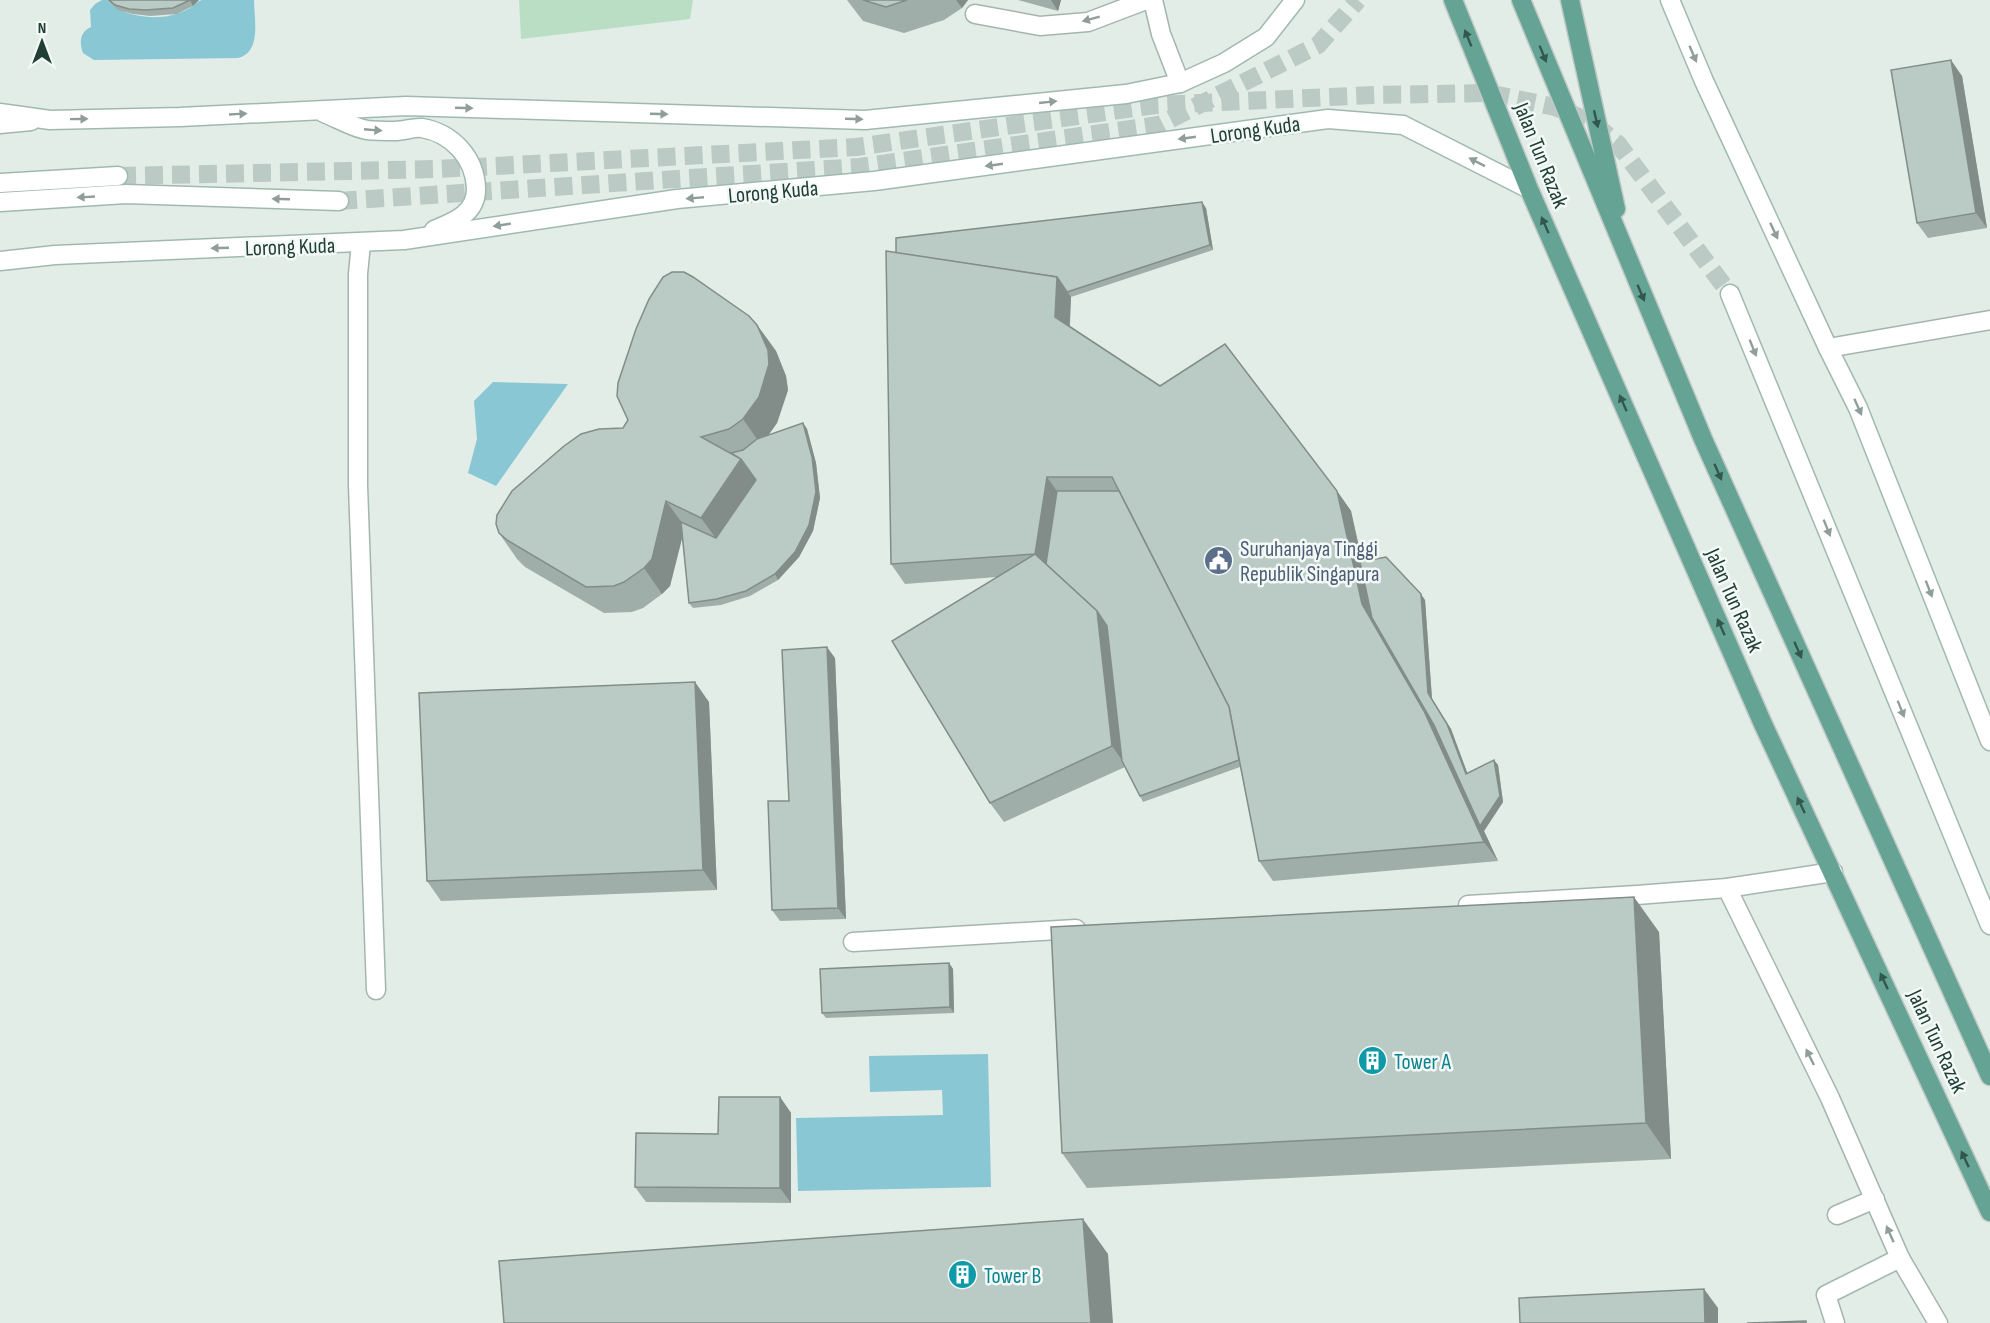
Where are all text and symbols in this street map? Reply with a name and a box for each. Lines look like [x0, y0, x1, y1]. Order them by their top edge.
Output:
north arrow [12, 12, 72, 72]
one-way arrow [1081, 15, 1100, 25]
text: N [38, 19, 46, 38]
one-way arrow [1463, 28, 1473, 46]
one-way arrow [1539, 45, 1548, 63]
one-way arrow [1689, 45, 1698, 63]
one-way arrow [1039, 97, 1058, 107]
street label: Jalan Tun Razak [1507, 98, 1574, 213]
one-way arrow [455, 103, 474, 112]
one-way arrow [649, 109, 668, 118]
one-way arrow [1592, 109, 1601, 128]
one-way arrow [229, 110, 248, 119]
street label: Lorong Kuda [1209, 111, 1302, 150]
one-way arrow [70, 114, 89, 124]
one-way arrow [844, 115, 863, 124]
one-way arrow [363, 125, 382, 134]
one-way arrow [1178, 134, 1197, 143]
one-way arrow [1468, 158, 1486, 168]
one-way arrow [985, 160, 1004, 169]
street label: Lorong Kuda [727, 175, 819, 210]
one-way arrow [76, 192, 95, 201]
one-way arrow [685, 193, 704, 203]
one-way arrow [271, 194, 290, 204]
one-way arrow [1540, 216, 1549, 233]
one-way arrow [492, 221, 511, 230]
one-way arrow [1769, 223, 1779, 241]
street label: Lorong Kuda [244, 232, 336, 263]
one-way arrow [210, 244, 229, 253]
one-way arrow [1637, 284, 1646, 302]
one-way arrow [1748, 339, 1758, 357]
one-way arrow [1618, 394, 1628, 412]
one-way arrow [1853, 399, 1862, 416]
one-way arrow [1713, 464, 1722, 481]
one-way arrow [1823, 519, 1832, 537]
place label: Suruhanjaya Tinggi Republik Singapura [1240, 536, 1379, 588]
street label: Jalan Tun Razak [1698, 543, 1769, 657]
public building icon: Suruhanjaya Tinggi Republik Singapura [1203, 545, 1235, 577]
one-way arrow [1925, 580, 1935, 598]
one-way arrow [1716, 618, 1726, 636]
one-way arrow [1794, 641, 1803, 659]
one-way arrow [1896, 700, 1906, 718]
one-way arrow [1797, 796, 1806, 813]
one-way arrow [1879, 973, 1888, 990]
street label: Jalan Tun Razak [1901, 985, 1973, 1098]
building icon: Tower A [1357, 1045, 1389, 1077]
one-way arrow [1805, 1048, 1815, 1066]
place label: Tower A [1394, 1049, 1451, 1076]
one-way arrow [1961, 1150, 1970, 1167]
one-way arrow [1885, 1225, 1895, 1243]
building icon: Tower B [947, 1259, 979, 1291]
place label: Tower B [984, 1263, 1041, 1290]

